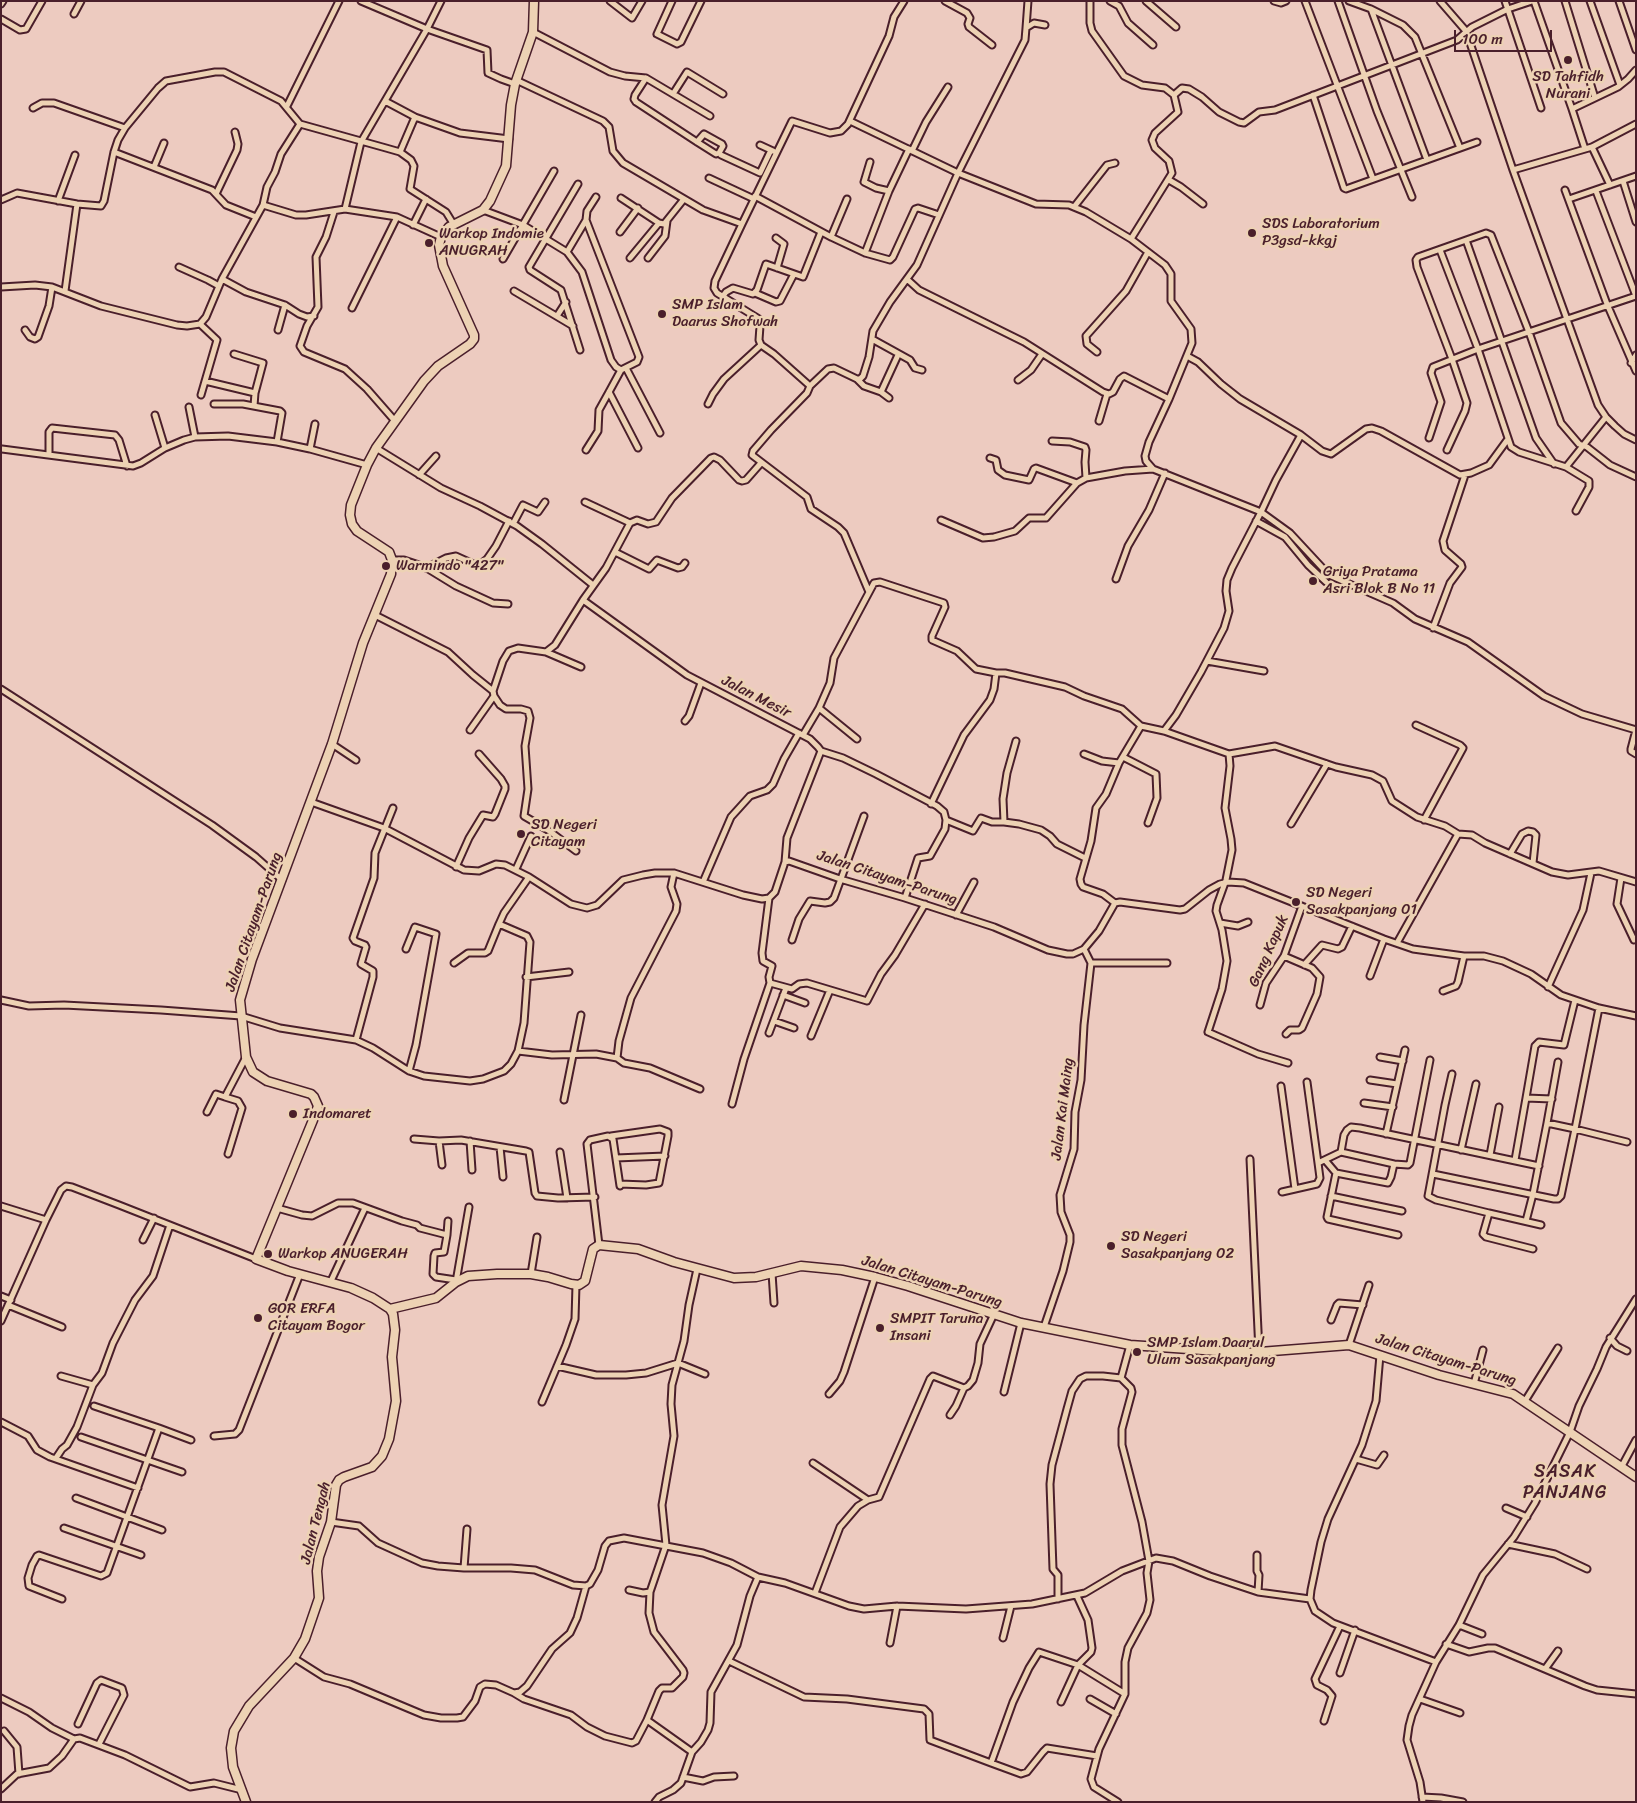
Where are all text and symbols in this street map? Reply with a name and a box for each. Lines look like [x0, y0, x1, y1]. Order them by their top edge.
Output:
scale bar [1457, 20, 1554, 52]
text: 100 m [1462, 26, 1503, 52]
marker: SD Tahfidh Nurani [1562, 54, 1574, 66]
place label: SD Tahfidh Nurani [1532, 68, 1604, 103]
place label: SDS Laboratorium P3gsd-kkgj [1262, 215, 1380, 250]
place label: Warkop Indomie ANUGRAH [439, 225, 544, 260]
marker: SDS Laboratorium P3gsd-kkgj [1246, 227, 1258, 239]
marker: Warkop Indomie ANUGRAH [423, 237, 435, 249]
place label: SMP Islam Daarus Shofwah [672, 296, 778, 331]
marker: SMP Islam Daarus Shofwah [656, 308, 668, 320]
place label: Warmindo "427" [396, 557, 503, 575]
marker: Warmindo "427" [380, 560, 392, 572]
place label: Griya Pratama Asri Blok B No 11 [1323, 563, 1435, 598]
marker: Griya Pratama Asri Blok B No 11 [1307, 575, 1319, 587]
street label: Jalan Mesir [718, 672, 794, 722]
place label: SD Negeri Citayam [531, 816, 597, 851]
marker: SD Negeri Citayam [515, 828, 527, 840]
street label: Jalan Citayam-Parung [815, 847, 959, 909]
street label: Jalan Citayam-Parung [222, 850, 286, 994]
place label: SD Negeri Sasakpanjang 01 [1306, 884, 1417, 919]
marker: SD Negeri Sasakpanjang 01 [1290, 896, 1302, 908]
street label: Gang Kapuk [1245, 912, 1293, 990]
street label: Jalan Kai Maing [1048, 1057, 1078, 1161]
place label: Indomaret [303, 1105, 372, 1123]
marker: Indomaret [287, 1108, 299, 1120]
place label: SD Negeri Sasakpanjang 02 [1121, 1228, 1234, 1263]
marker: SD Negeri Sasakpanjang 02 [1105, 1240, 1117, 1252]
place label: Warkop ANUGERAH [278, 1245, 408, 1263]
marker: Warkop ANUGERAH [262, 1248, 274, 1260]
street label: Jalan Citayam-Parung [859, 1252, 1005, 1312]
place label: GOR ERFA Citayam Bogor [268, 1300, 365, 1335]
place label: SMPIT Taruna Insani [890, 1310, 983, 1345]
marker: GOR ERFA Citayam Bogor [252, 1312, 264, 1324]
marker: SMPIT Taruna Insani [874, 1322, 886, 1334]
street label: Jalan Citayam-Parung [1373, 1330, 1519, 1390]
place label: SMP Islam Daarul Ulum Sasakpanjang [1147, 1334, 1276, 1369]
marker: SMP Islam Daarul Ulum Sasakpanjang [1131, 1346, 1143, 1358]
district label: SASAK PANJANG [1522, 1461, 1608, 1504]
street label: Jalan Tengah [297, 1480, 335, 1566]

